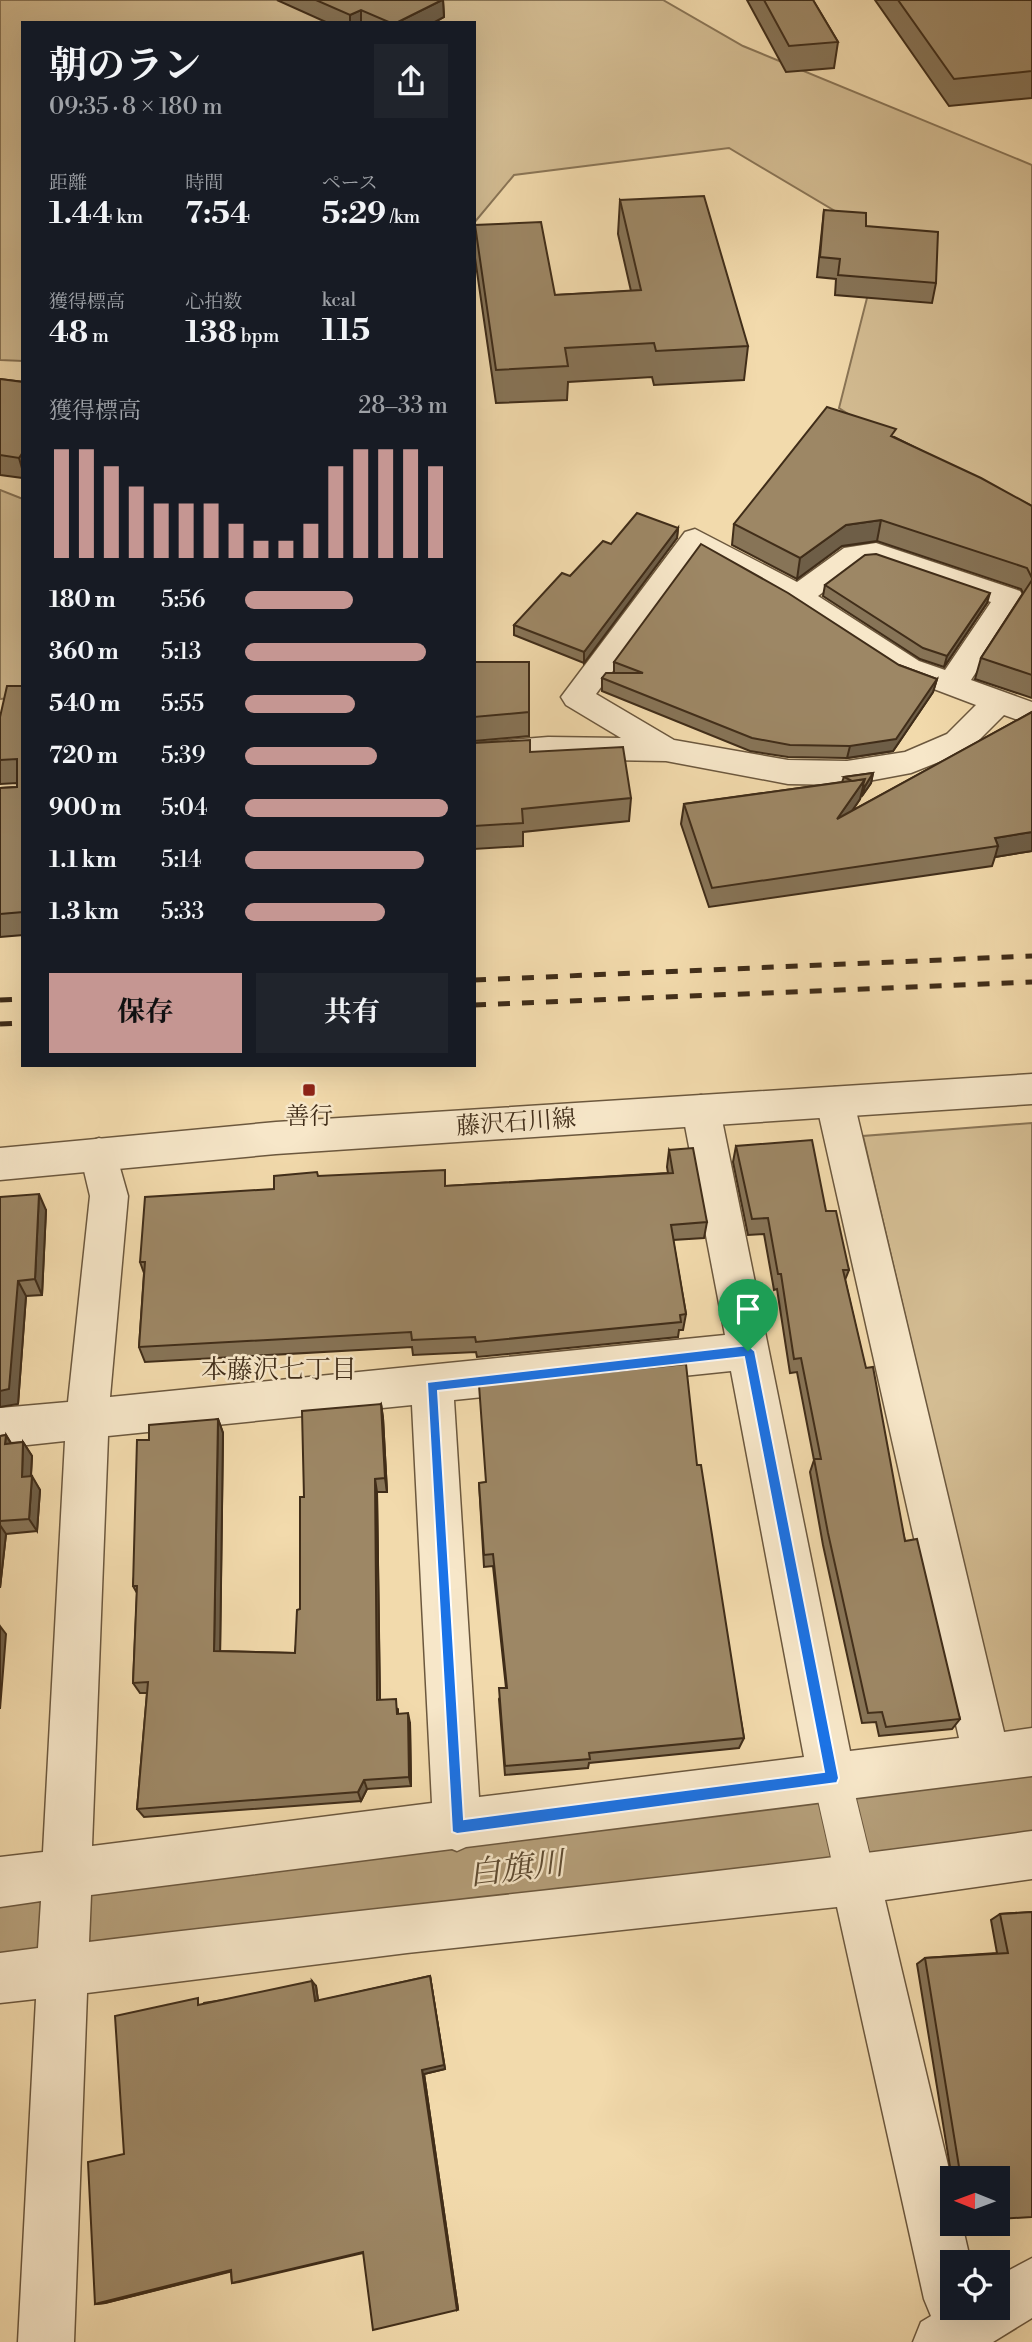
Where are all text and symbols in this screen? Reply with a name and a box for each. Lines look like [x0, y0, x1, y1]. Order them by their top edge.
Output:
text: 朝のラン [49, 43, 201, 90]
button: share [374, 44, 448, 118]
text: 09:35 · 8 × 180 m [49, 93, 223, 121]
text: 距離 [49, 171, 87, 195]
text: 時間 [185, 171, 223, 195]
text: ペース [322, 171, 378, 195]
text: 1.44 [49, 195, 113, 233]
text: 7:54 [185, 195, 250, 233]
text: 5:29 [322, 195, 386, 233]
text: km [113, 205, 143, 229]
text: /km [386, 205, 420, 229]
text: kcal [322, 288, 356, 312]
text: 獲得標高 [49, 290, 125, 314]
text: 心拍数 [185, 290, 242, 314]
text: 115 [322, 312, 370, 350]
text: 48 [49, 314, 88, 352]
text: 138 [185, 314, 237, 352]
text: m [88, 324, 109, 348]
text: bpm [237, 324, 279, 348]
text: 28–33 m [358, 392, 448, 420]
text: 獲得標高 [49, 397, 141, 425]
text: 180 m [49, 586, 116, 614]
text: 5:56 [161, 586, 205, 614]
text: 360 m [49, 638, 119, 666]
text: 5:13 [161, 638, 201, 666]
text: 540 m [49, 690, 120, 718]
text: 5:55 [161, 690, 204, 718]
text: 720 m [49, 742, 118, 770]
text: 5:39 [161, 742, 206, 770]
text: 900 m [49, 794, 122, 822]
text: 5:04 [161, 794, 208, 822]
text: 1.1 km [49, 846, 117, 874]
text: 5:14 [161, 846, 202, 874]
text: 1.3 km [49, 898, 119, 926]
text: 5:33 [161, 898, 204, 926]
button: 保存 [49, 973, 242, 1053]
button: 共有 [256, 973, 448, 1053]
marker: 善行 [301, 1082, 317, 1098]
place label: 善行 [285, 1102, 333, 1132]
street label: 藤沢石川線 [455, 1104, 577, 1142]
pin [718, 1279, 778, 1351]
icon: arrive [729, 1290, 767, 1328]
district label: 本藤沢七丁目 [201, 1354, 357, 1386]
water label: 白旗川 [466, 1843, 569, 1895]
north arrow [940, 2166, 1010, 2236]
map controls [940, 2166, 1010, 2320]
button: locate [940, 2250, 1010, 2320]

